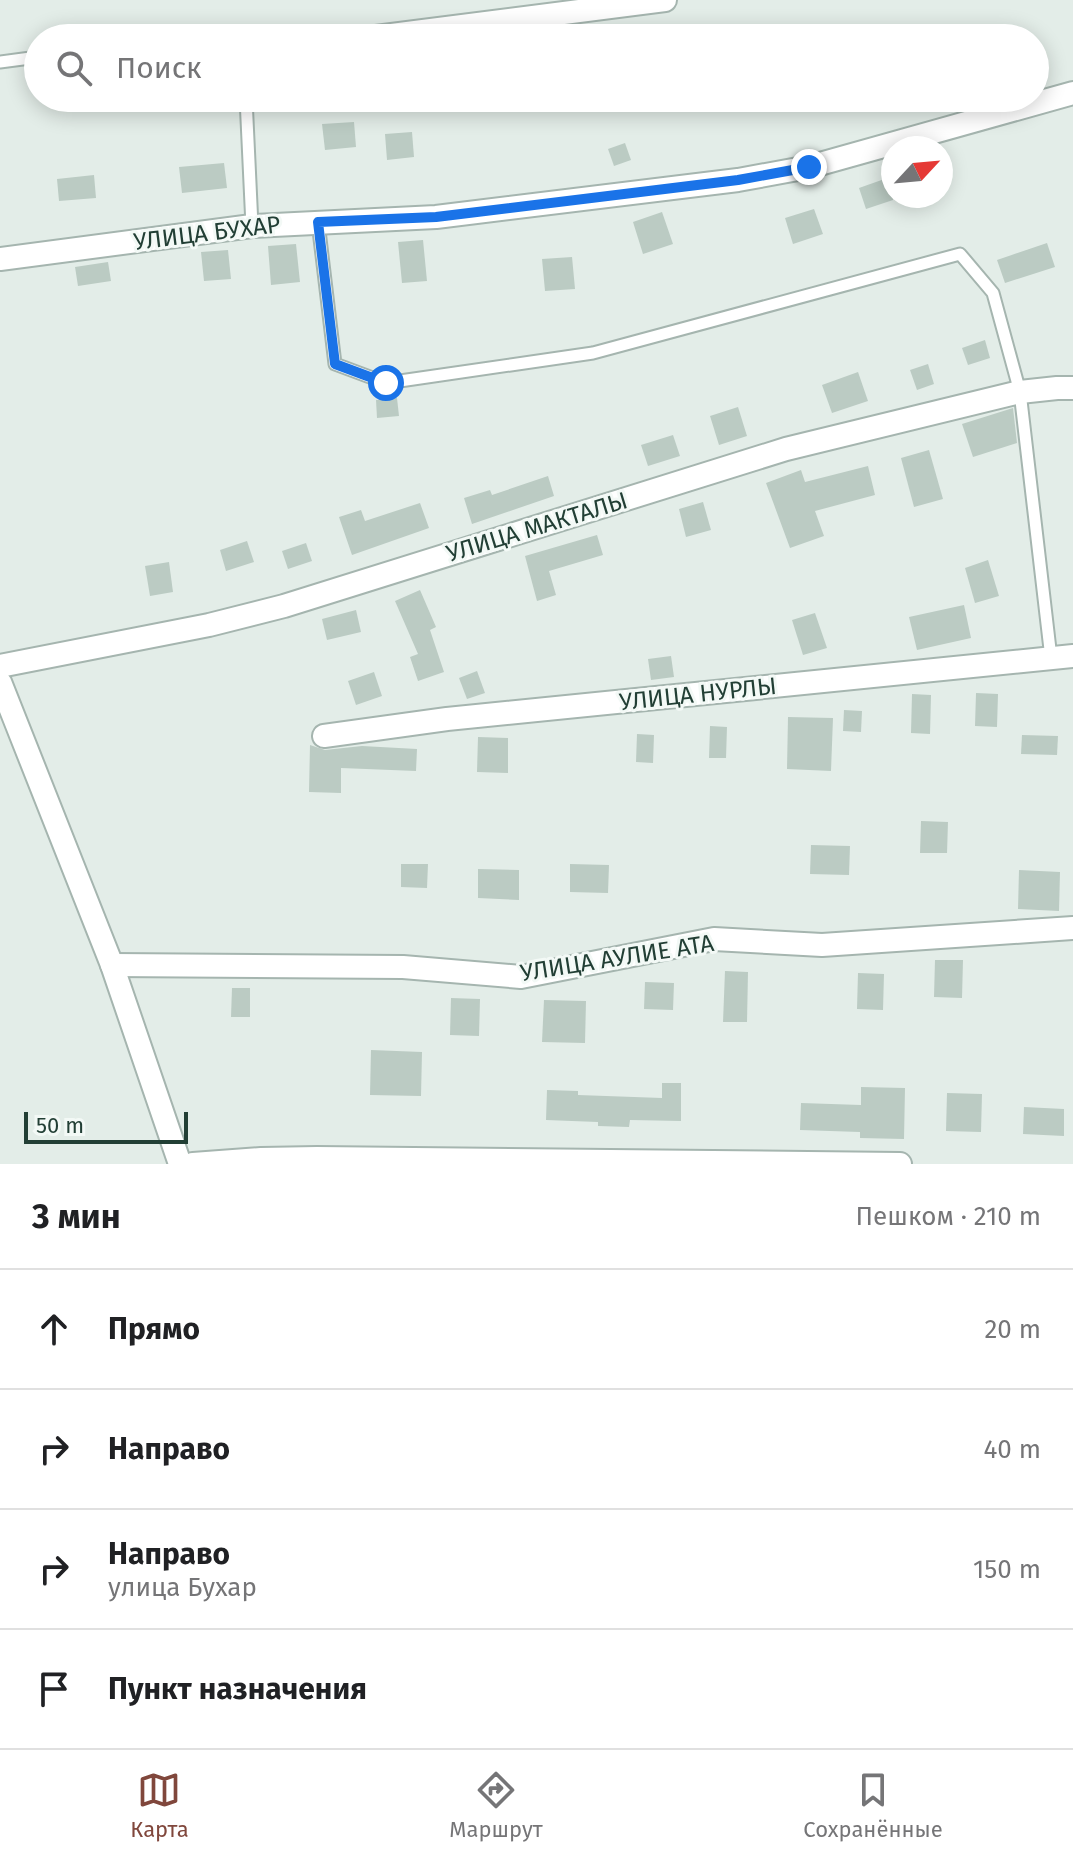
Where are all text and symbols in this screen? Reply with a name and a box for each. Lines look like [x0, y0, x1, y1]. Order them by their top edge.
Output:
search box [24, 24, 1049, 112]
icon: search [52, 46, 96, 90]
text: Поиск [116, 50, 202, 86]
north arrow [881, 136, 953, 208]
route end [791, 149, 827, 185]
street label: УЛИЦА БУХАР [132, 210, 282, 256]
route start [368, 365, 404, 401]
street label: УЛИЦА МАКТАЛЫ [443, 486, 631, 568]
street label: УЛИЦА НУРЛЫ [618, 672, 778, 716]
street label: УЛИЦА АУЛИЕ АТА [518, 929, 716, 987]
scale bar [24, 1108, 188, 1144]
text: 50 m [36, 1112, 84, 1139]
text: 3 мин [32, 1196, 121, 1237]
text: Пешком · 210 m [856, 1201, 1041, 1232]
icon: ahead [32, 1307, 76, 1351]
text: Прямо [108, 1311, 200, 1347]
text: 20 m [984, 1314, 1041, 1345]
icon: right [32, 1427, 76, 1471]
text: Направо [108, 1431, 230, 1467]
text: 40 m [983, 1434, 1041, 1465]
text: Направо [108, 1536, 230, 1572]
icon: right [32, 1547, 76, 1591]
text: 150 m [973, 1554, 1041, 1585]
text: улица Бухар [108, 1572, 257, 1603]
icon: arrive [32, 1667, 76, 1711]
text: Пункт назначения [108, 1671, 367, 1707]
tab: Карта [130, 1768, 189, 1843]
tab: Маршрут [449, 1768, 543, 1843]
tab: Сохранённые [803, 1768, 943, 1843]

